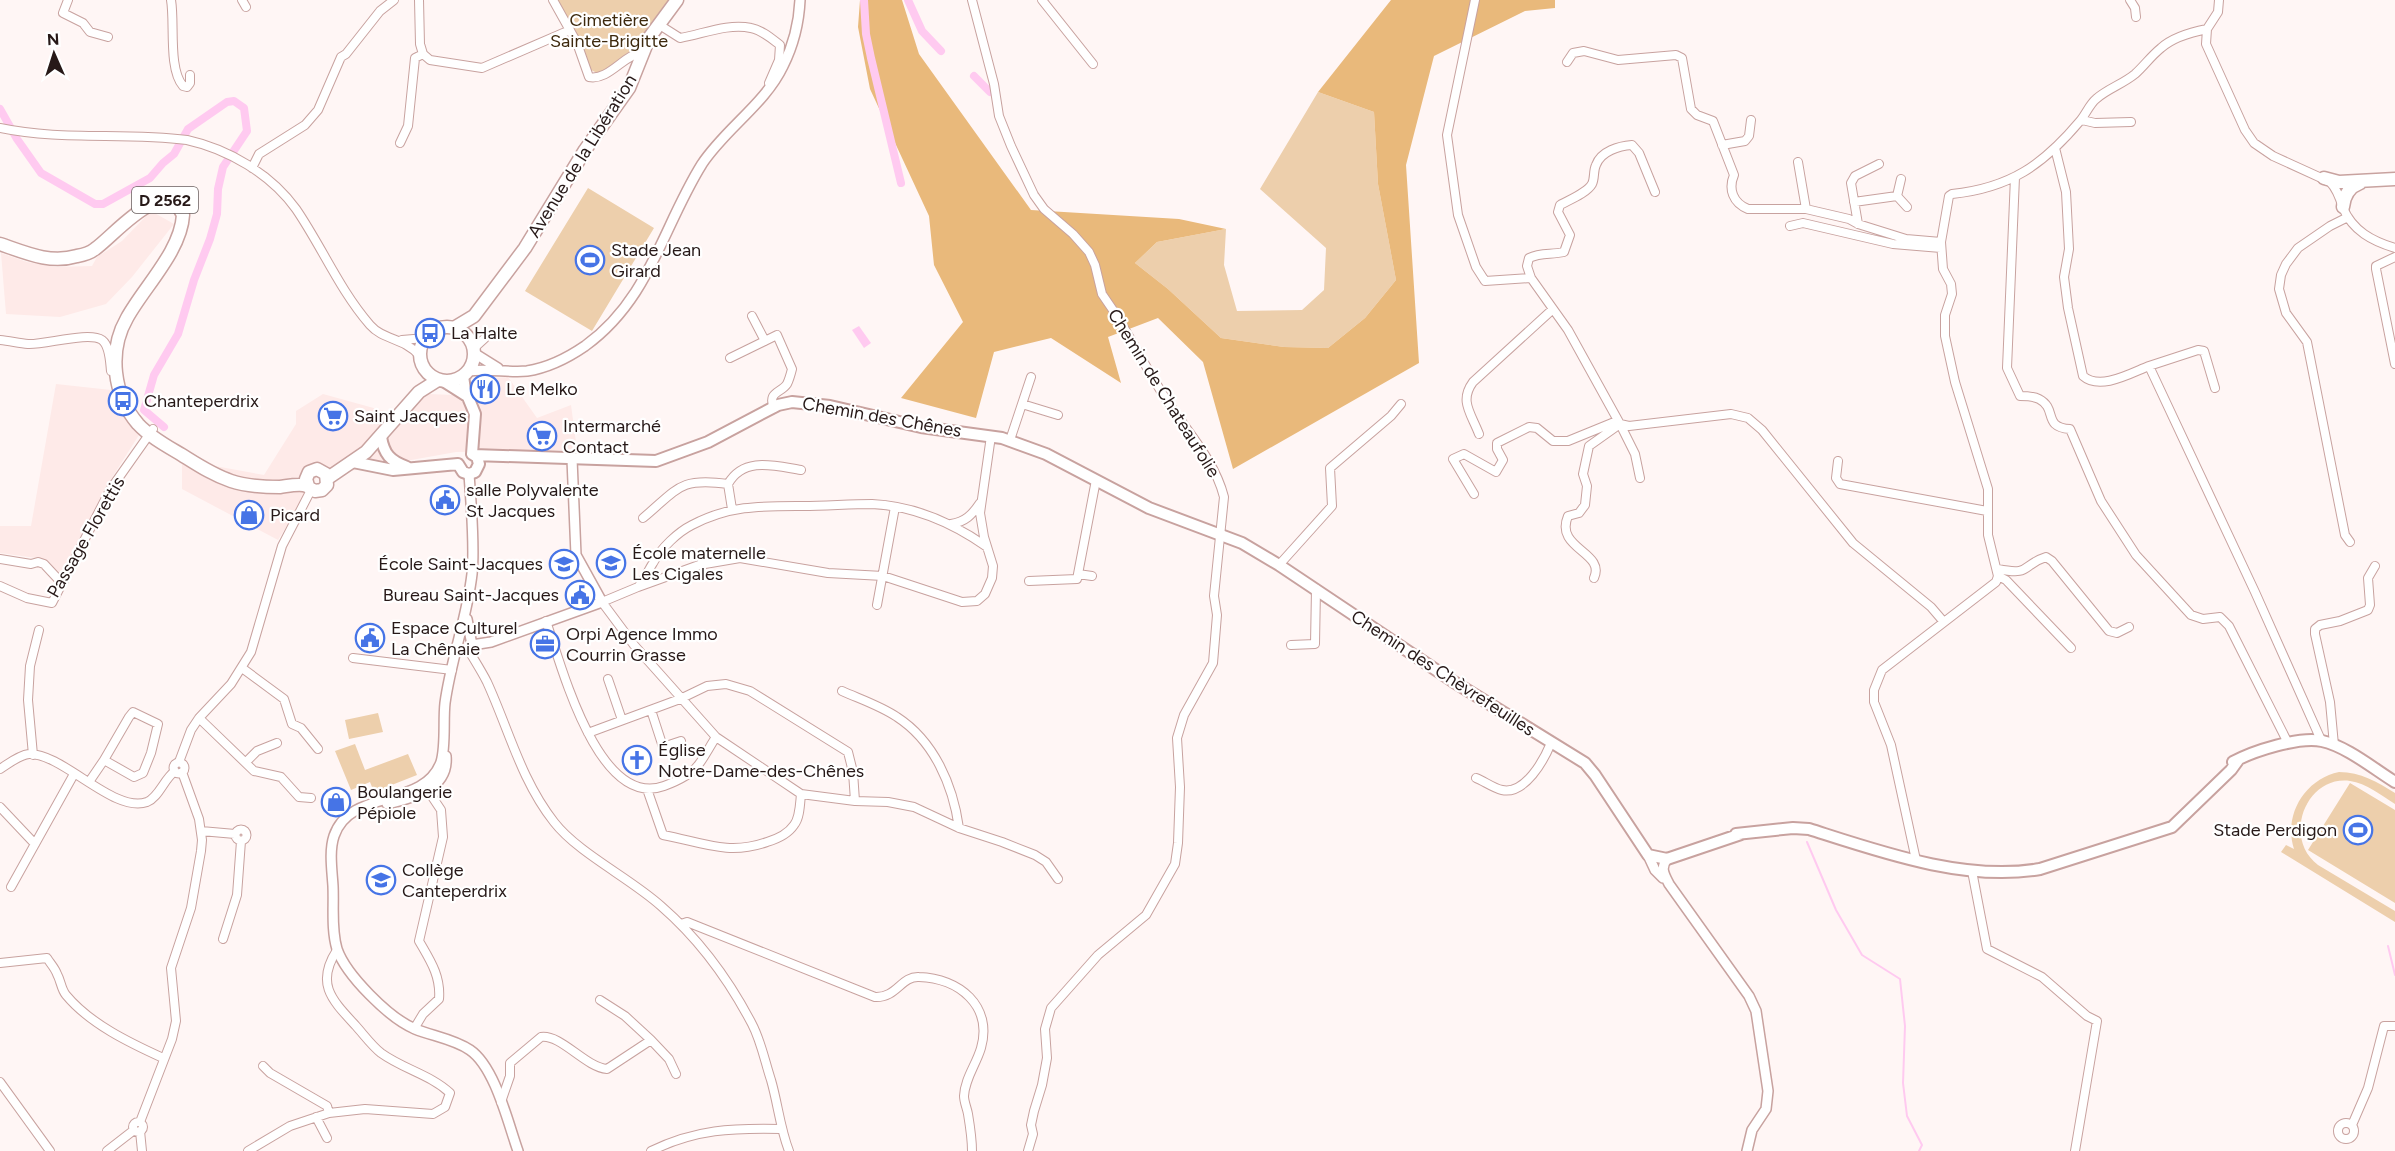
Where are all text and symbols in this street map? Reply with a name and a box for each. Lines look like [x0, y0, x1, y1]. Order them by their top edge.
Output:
park label: Cimetière Sainte-Brigitte [550, 9, 668, 52]
north arrow [24, 24, 84, 84]
text: N [47, 30, 60, 49]
street label: Avenue de la Libération [523, 70, 641, 242]
road number: D 2562 [132, 187, 198, 213]
place label: Stade Jean Girard [611, 239, 701, 282]
sports icon: Stade Jean Girard [574, 244, 606, 276]
street label: Chemin de Chateaufolie [1103, 305, 1225, 482]
bus stop icon: La Halte [414, 317, 446, 349]
place label: La Halte [451, 322, 517, 344]
restaurant icon: Le Melko [469, 373, 501, 405]
place label: Le Melko [506, 378, 578, 400]
bus stop icon: Chanteperdrix [107, 385, 139, 417]
place label: Chanteperdrix [144, 390, 259, 412]
street label: Chemin des Chênes [801, 392, 963, 442]
supermarket icon: Saint Jacques [317, 400, 349, 432]
place label: Saint Jacques [354, 405, 467, 427]
place label: Intermarché Contact [563, 415, 661, 458]
supermarket icon: Intermarché Contact [526, 420, 558, 452]
street label: Passage Florettis [42, 472, 130, 602]
place label: salle Polyvalente St Jacques [466, 479, 599, 522]
public building icon: salle Polyvalente St Jacques [429, 484, 461, 516]
shop icon: Picard [233, 499, 265, 531]
place label: Picard [270, 504, 320, 526]
place label: École maternelle Les Cigales [632, 542, 766, 585]
school or university icon: École maternelle Les Cigales [595, 547, 627, 579]
school or university icon: École Saint-Jacques [548, 548, 580, 580]
place label: École Saint-Jacques [378, 553, 543, 575]
public building icon: Bureau Saint-Jacques [564, 579, 596, 611]
place label: Bureau Saint-Jacques [383, 584, 559, 606]
street label: Chemin des Chèvrefeuilles [1347, 605, 1539, 741]
place label: Espace Culturel La Chênaie [391, 617, 518, 660]
public building icon: Espace Culturel La Chênaie [354, 622, 386, 654]
place label: Orpi Agence Immo Courrin Grasse [566, 623, 718, 666]
office icon: Orpi Agence Immo Courrin Grasse [529, 628, 561, 660]
place label: Église Notre-Dame-des-Chênes [658, 739, 864, 782]
church icon: Église Notre-Dame-des-Chênes [621, 744, 653, 776]
place label: Boulangerie Pépiole [357, 781, 452, 824]
shop icon: Boulangerie Pépiole [320, 786, 352, 818]
sports icon: Stade Perdigon [2342, 814, 2374, 846]
place label: Stade Perdigon [2213, 819, 2337, 841]
place label: Collège Canteperdrix [402, 859, 507, 902]
school or university icon: Collège Canteperdrix [365, 864, 397, 896]

